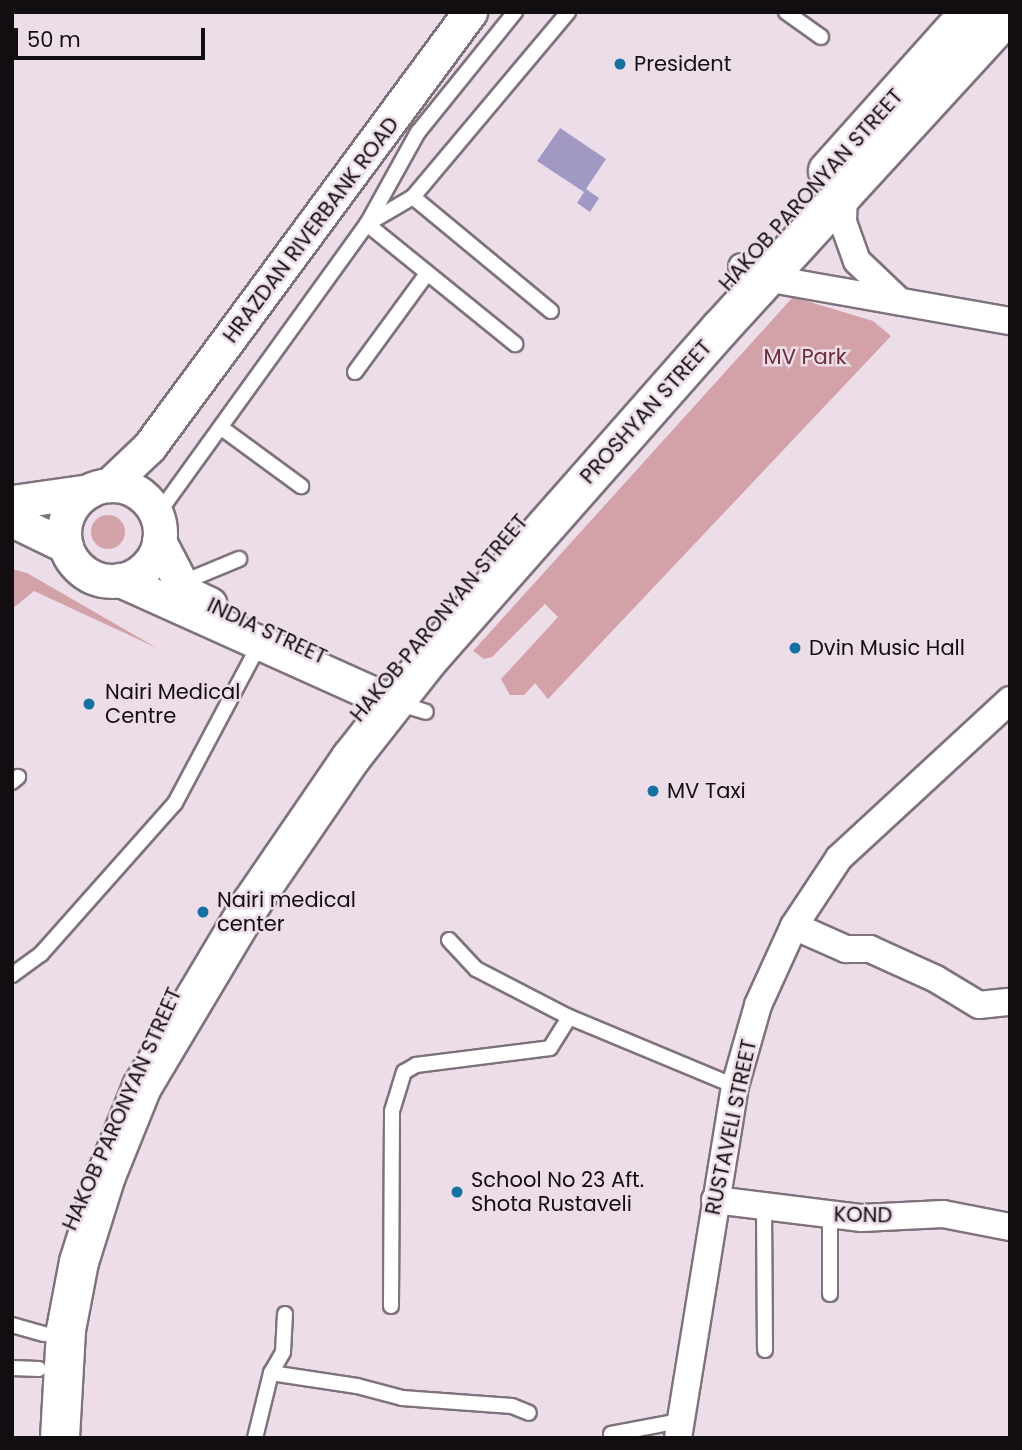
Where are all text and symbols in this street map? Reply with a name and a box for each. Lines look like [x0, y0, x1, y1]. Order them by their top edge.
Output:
scale bar [18, 14, 208, 58]
text: 50 m [27, 25, 81, 54]
place label: President [634, 51, 731, 77]
marker: President [612, 56, 628, 72]
street label: HAKOB PARONYAN STREET [714, 84, 908, 296]
street label: HRAZDAN RIVERBANK ROAD [218, 112, 404, 348]
street label: PROSHYAN STREET [575, 335, 717, 489]
park label: MV Park [764, 344, 846, 370]
street label: HAKOB PARONYAN STREET [345, 509, 533, 727]
street label: INDIA STREET [203, 592, 331, 670]
place label: Dvin Music Hall [809, 635, 965, 661]
marker: Dvin Music Hall [787, 640, 803, 656]
place label: Nairi Medical Centre [105, 679, 240, 729]
marker: Nairi Medical Centre [79, 694, 99, 714]
place label: MV Taxi [667, 778, 746, 804]
marker: MV Taxi [645, 783, 661, 799]
place label: Nairi medical center [217, 887, 356, 937]
marker: Nairi medical center [195, 904, 211, 920]
street label: HAKOB PARONYAN STREET [57, 984, 187, 1234]
street label: RUSTAVELI STREET [700, 1037, 762, 1217]
place label: School No 23 Aft. Shota Rustaveli [471, 1167, 644, 1217]
marker: School No 23 Aft. Shota Rustaveli [449, 1184, 465, 1200]
street label: KOND [833, 1202, 893, 1228]

